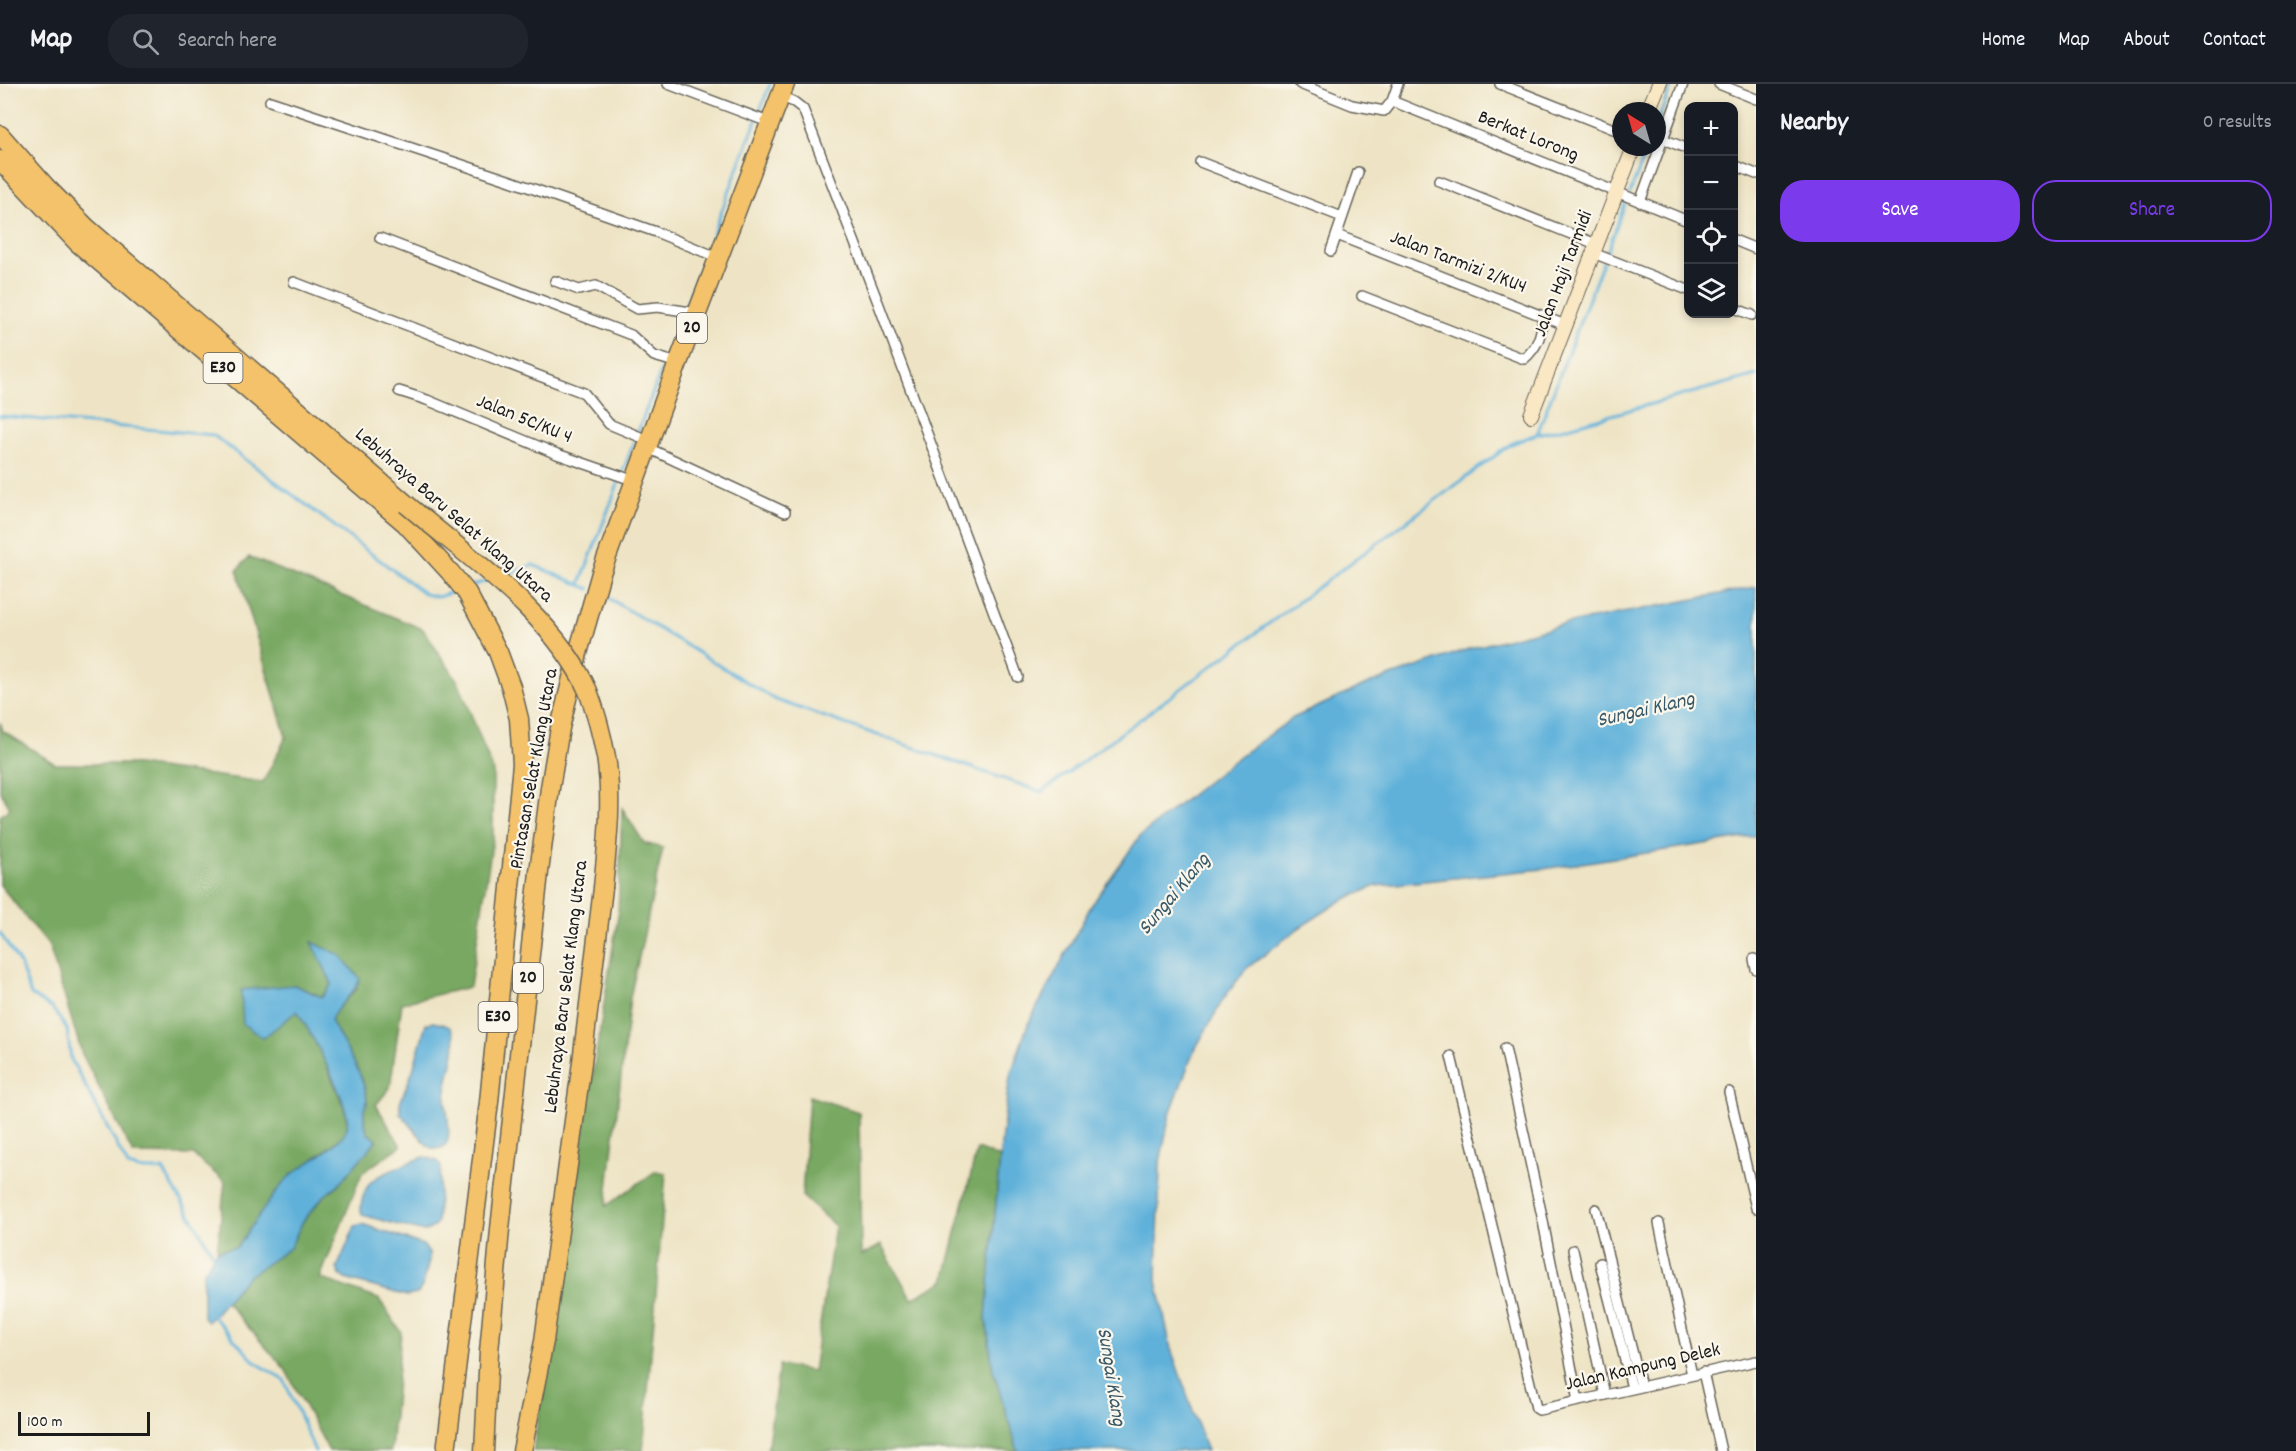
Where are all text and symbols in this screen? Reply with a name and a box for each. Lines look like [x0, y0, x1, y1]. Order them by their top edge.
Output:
search box [108, 14, 528, 68]
text: Map [30, 21, 72, 61]
icon: search [129, 25, 162, 58]
text: Search here [177, 26, 277, 57]
text: Home [1981, 26, 2025, 56]
text: Map [2058, 26, 2090, 56]
text: About [2123, 26, 2170, 56]
text: Contact [2203, 26, 2266, 56]
north arrow [1612, 102, 1666, 156]
map controls [1684, 102, 1738, 318]
button: + [1684, 102, 1738, 156]
street label: Berkat Lorong [1473, 104, 1583, 170]
text: Nearby [1780, 105, 1848, 142]
text: 0 results [2203, 109, 2272, 137]
button: − [1684, 156, 1738, 210]
button: Save [1780, 180, 2020, 242]
button: Share [2032, 180, 2272, 242]
street label: Jalan Haji Tarmidi [1527, 207, 1601, 341]
button: locate [1684, 210, 1738, 264]
street label: Jalan Tarmizi 2/KU4 [1386, 224, 1530, 302]
button: layers [1684, 264, 1738, 318]
road number: 20 [677, 313, 707, 343]
road number: E30 [204, 353, 242, 383]
street label: Jalan 5C/KU 4 [472, 388, 576, 452]
street label: Lebuhraya Baru Selat Klang Utara [348, 422, 559, 611]
street label: Pintasan Selat Klang Utara [504, 666, 567, 872]
water label: Sungai Klang [1594, 685, 1698, 737]
water label: Sungai Klang [1132, 847, 1219, 943]
street label: Lebuhraya Baru Selat Klang Utara [538, 858, 596, 1115]
road number: 20 [513, 963, 543, 993]
road number: E30 [478, 1002, 518, 1032]
water label: Sungai Klang [1087, 1326, 1133, 1429]
street label: Jalan Kampung Delek [1563, 1337, 1723, 1399]
scale bar [18, 1409, 150, 1436]
text: 100 m [27, 1411, 63, 1434]

